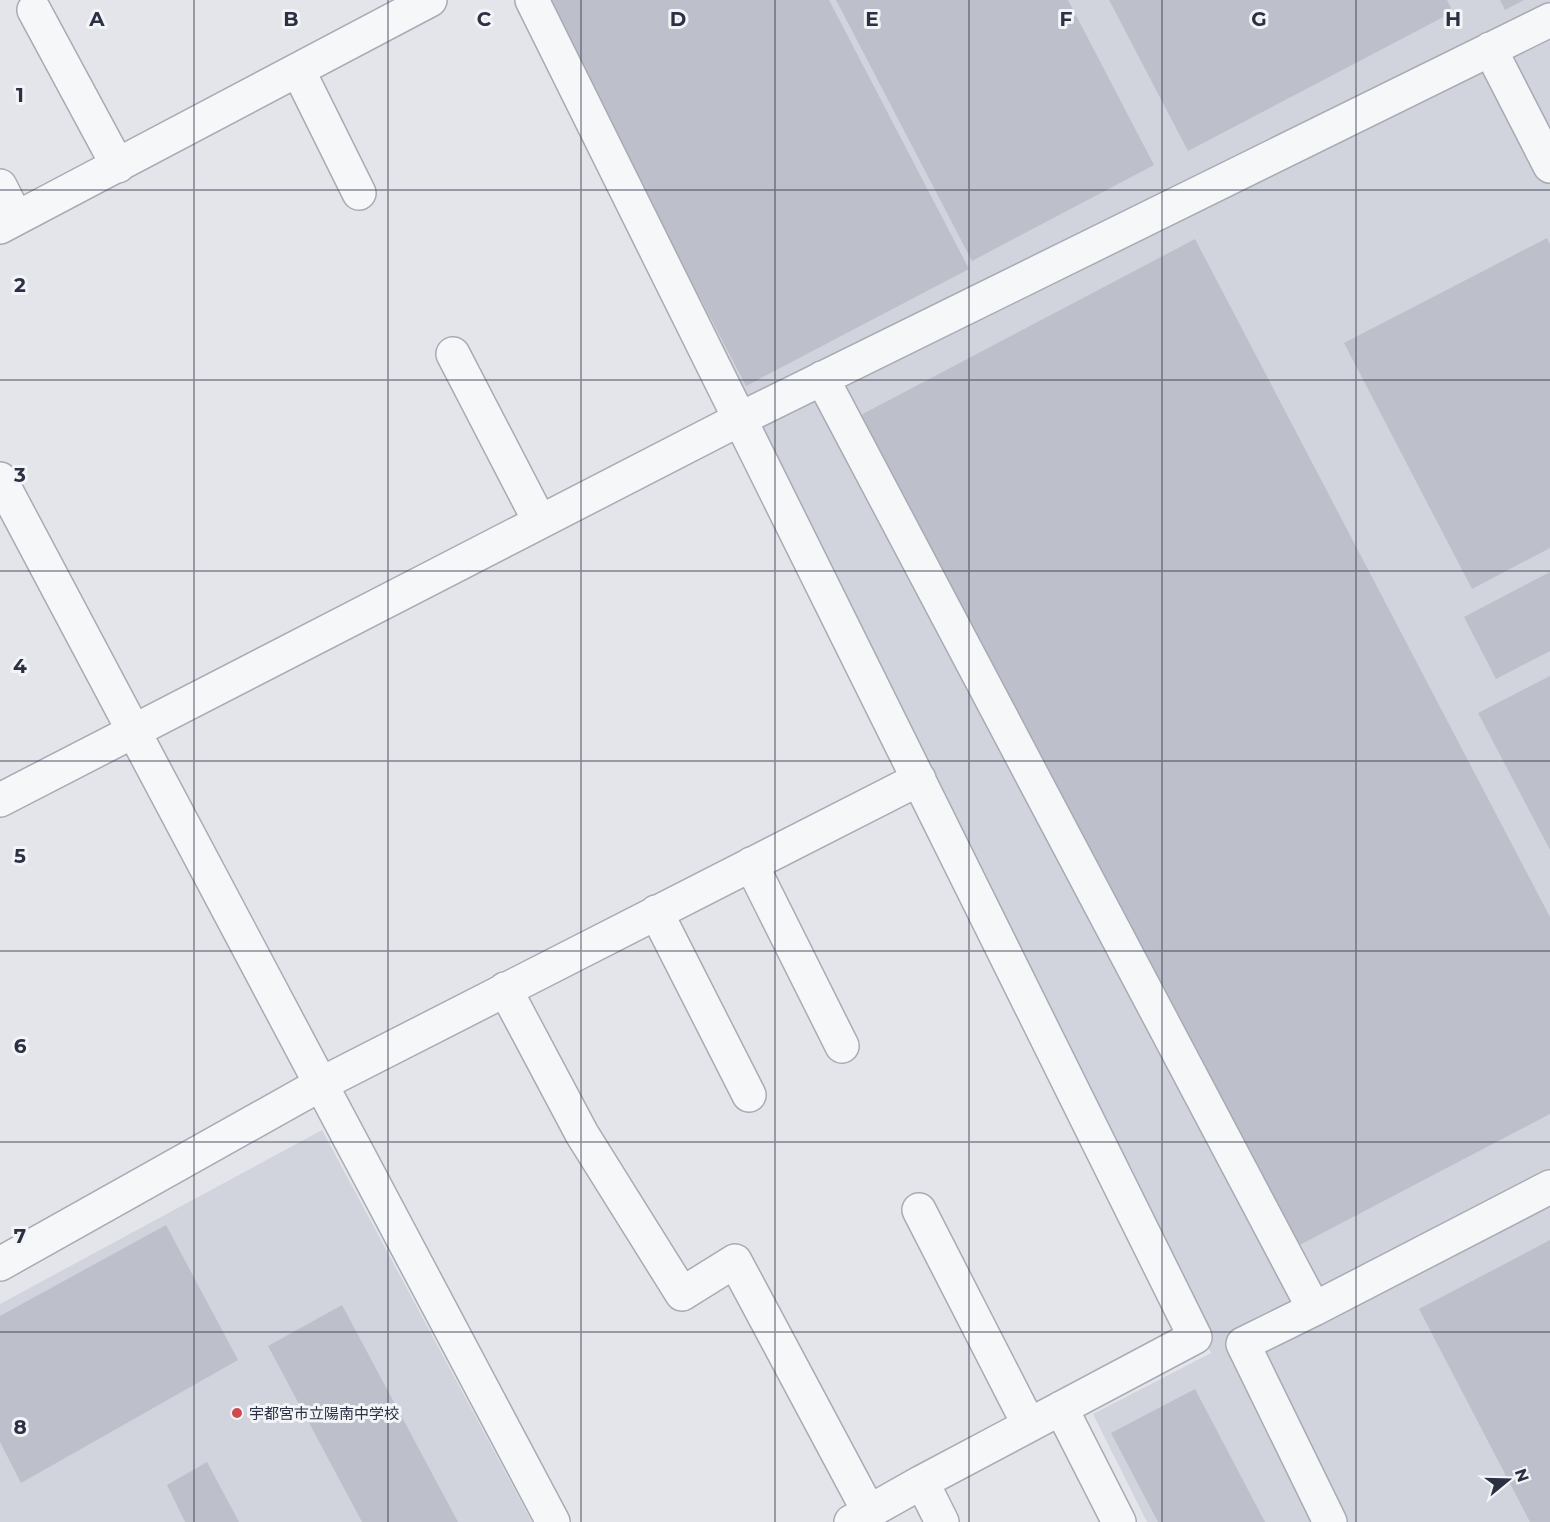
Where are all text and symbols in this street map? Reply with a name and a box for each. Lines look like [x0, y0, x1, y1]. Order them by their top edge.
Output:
text: A [88, 7, 105, 31]
text: B [283, 7, 299, 31]
text: C [477, 7, 492, 31]
text: D [670, 7, 686, 31]
text: E [865, 7, 879, 31]
text: F [1060, 7, 1073, 31]
text: G [1251, 7, 1267, 31]
text: H [1445, 7, 1461, 31]
text: 1 [16, 83, 24, 107]
text: 2 [14, 273, 26, 297]
text: 3 [13, 463, 26, 487]
text: 4 [13, 654, 27, 678]
text: 5 [14, 844, 26, 868]
text: 6 [14, 1034, 27, 1058]
text: 7 [14, 1224, 26, 1248]
place label: 宇都宮市立陽南中学校 [249, 1404, 399, 1423]
marker: 宇都宮市立陽南中学校 [230, 1406, 244, 1420]
text: 8 [13, 1415, 27, 1439]
north arrow [1478, 1450, 1538, 1510]
text: N [1511, 1466, 1533, 1484]

